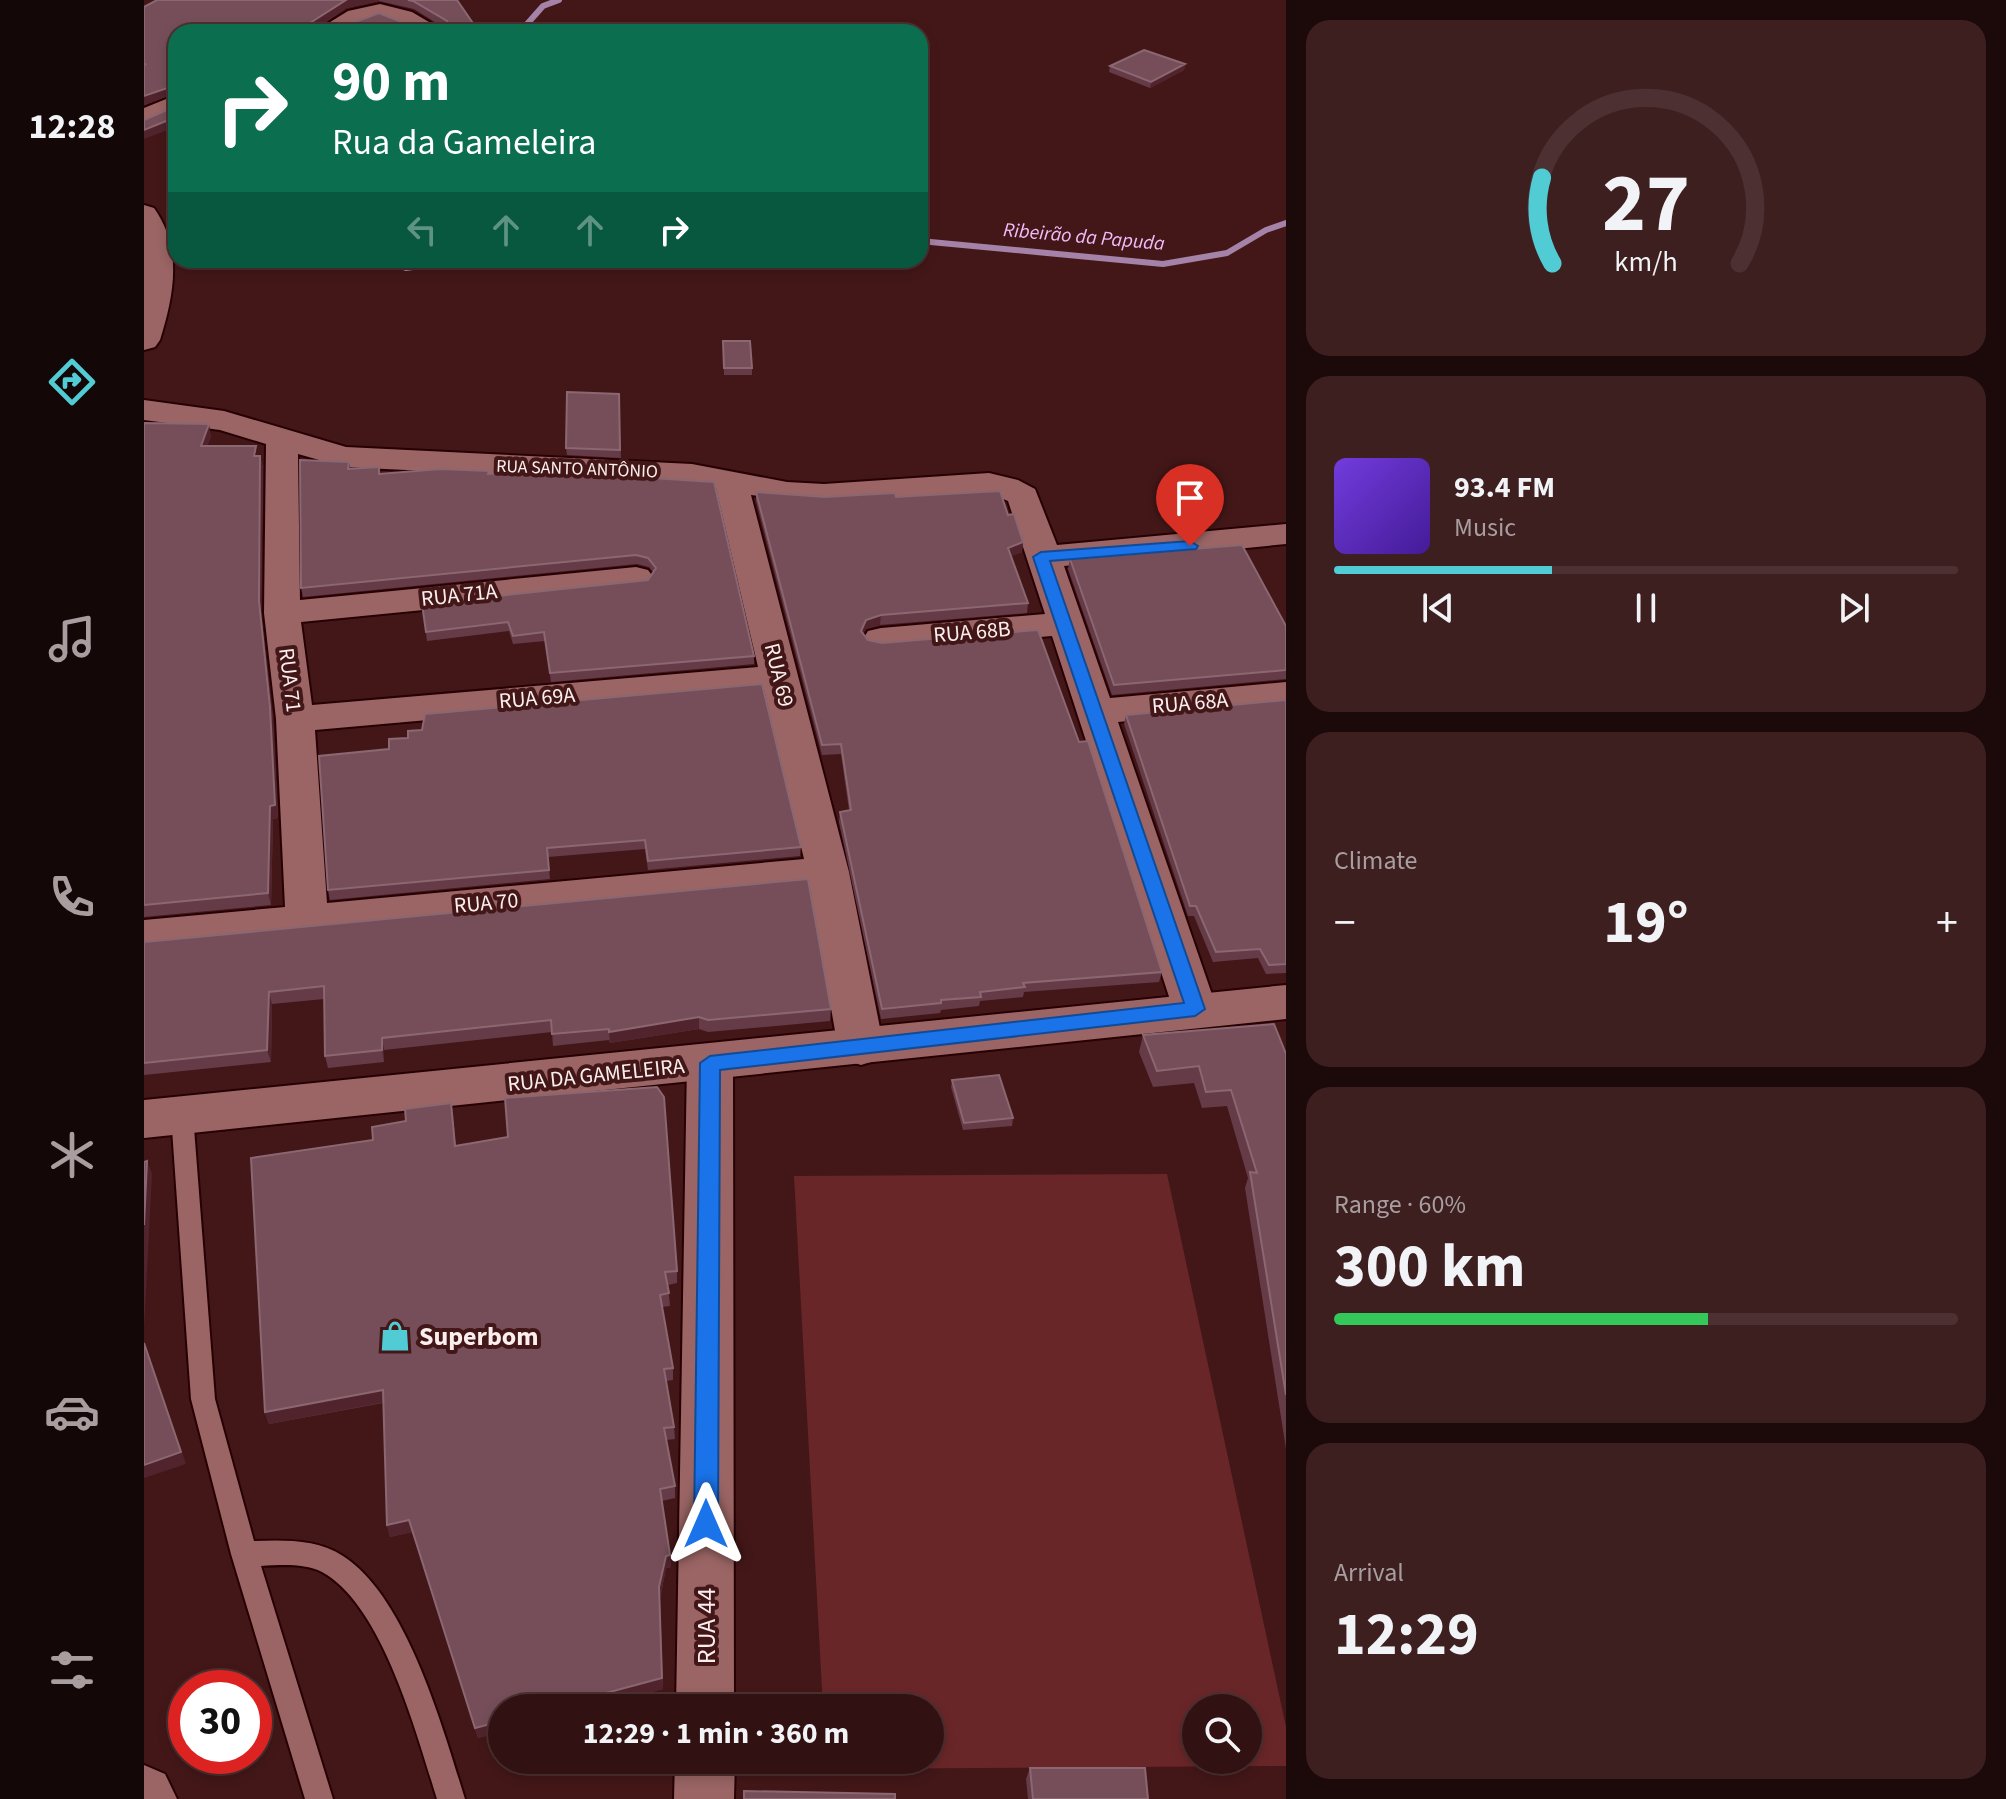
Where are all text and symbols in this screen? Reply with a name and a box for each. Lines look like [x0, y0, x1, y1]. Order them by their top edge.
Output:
text: 90 m [332, 43, 450, 122]
icon: right [200, 56, 304, 160]
text: 12:28 [29, 101, 115, 152]
text: Rua da Gameleira [332, 117, 596, 168]
text: 27 [1602, 144, 1690, 262]
icon: left [400, 208, 444, 252]
icon: ahead [484, 208, 528, 252]
icon: ahead [568, 208, 612, 252]
icon: right [652, 208, 696, 252]
water label: Ribeirão da Papuda [1002, 216, 1166, 258]
text: km/h [1614, 242, 1678, 282]
icon: directions [44, 354, 100, 410]
street label: RUA SANTO ANTÔNIO [496, 454, 658, 484]
pin [1156, 464, 1224, 546]
text: 93.4 FM [1454, 466, 1555, 509]
icon: arrive [1168, 476, 1212, 520]
text: Music [1454, 509, 1516, 546]
street label: RUA 71A [419, 575, 499, 615]
icon: previous [1416, 586, 1460, 630]
icon: pause [1624, 586, 1668, 630]
icon: next [1832, 586, 1876, 630]
icon: music [44, 611, 100, 667]
street label: RUA 68B [932, 613, 1012, 651]
street label: RUA 69 [756, 640, 802, 710]
street label: RUA 71 [270, 646, 310, 714]
street label: RUA 69A [497, 679, 577, 717]
street label: RUA 68A [1150, 684, 1230, 722]
text: Climate [1334, 842, 1418, 879]
icon: phone [44, 869, 100, 925]
text: 19° [1603, 881, 1689, 966]
street label: RUA 70 [452, 884, 520, 922]
text: − [1334, 892, 1356, 955]
text: + [1936, 892, 1958, 955]
street label: RUA DA GAMELEIRA [506, 1050, 686, 1100]
icon: climate [44, 1127, 100, 1183]
text: Range · 60% [1334, 1186, 1466, 1223]
text: 300 km [1334, 1225, 1525, 1310]
place label: Superbom [419, 1318, 539, 1355]
shop icon: Superbom [378, 1319, 412, 1353]
icon: car [44, 1384, 100, 1440]
position arrow [664, 1482, 748, 1566]
text: Arrival [1334, 1554, 1404, 1591]
street label: RUA 44 [688, 1588, 725, 1664]
text: 12:29 [1334, 1593, 1479, 1678]
icon: filters [44, 1642, 100, 1698]
speed limit sign: 30 [168, 1670, 272, 1774]
map controls [1182, 1694, 1262, 1774]
button: search [1182, 1694, 1262, 1774]
text: 12:29 · 1 min · 360 m [583, 1712, 849, 1755]

